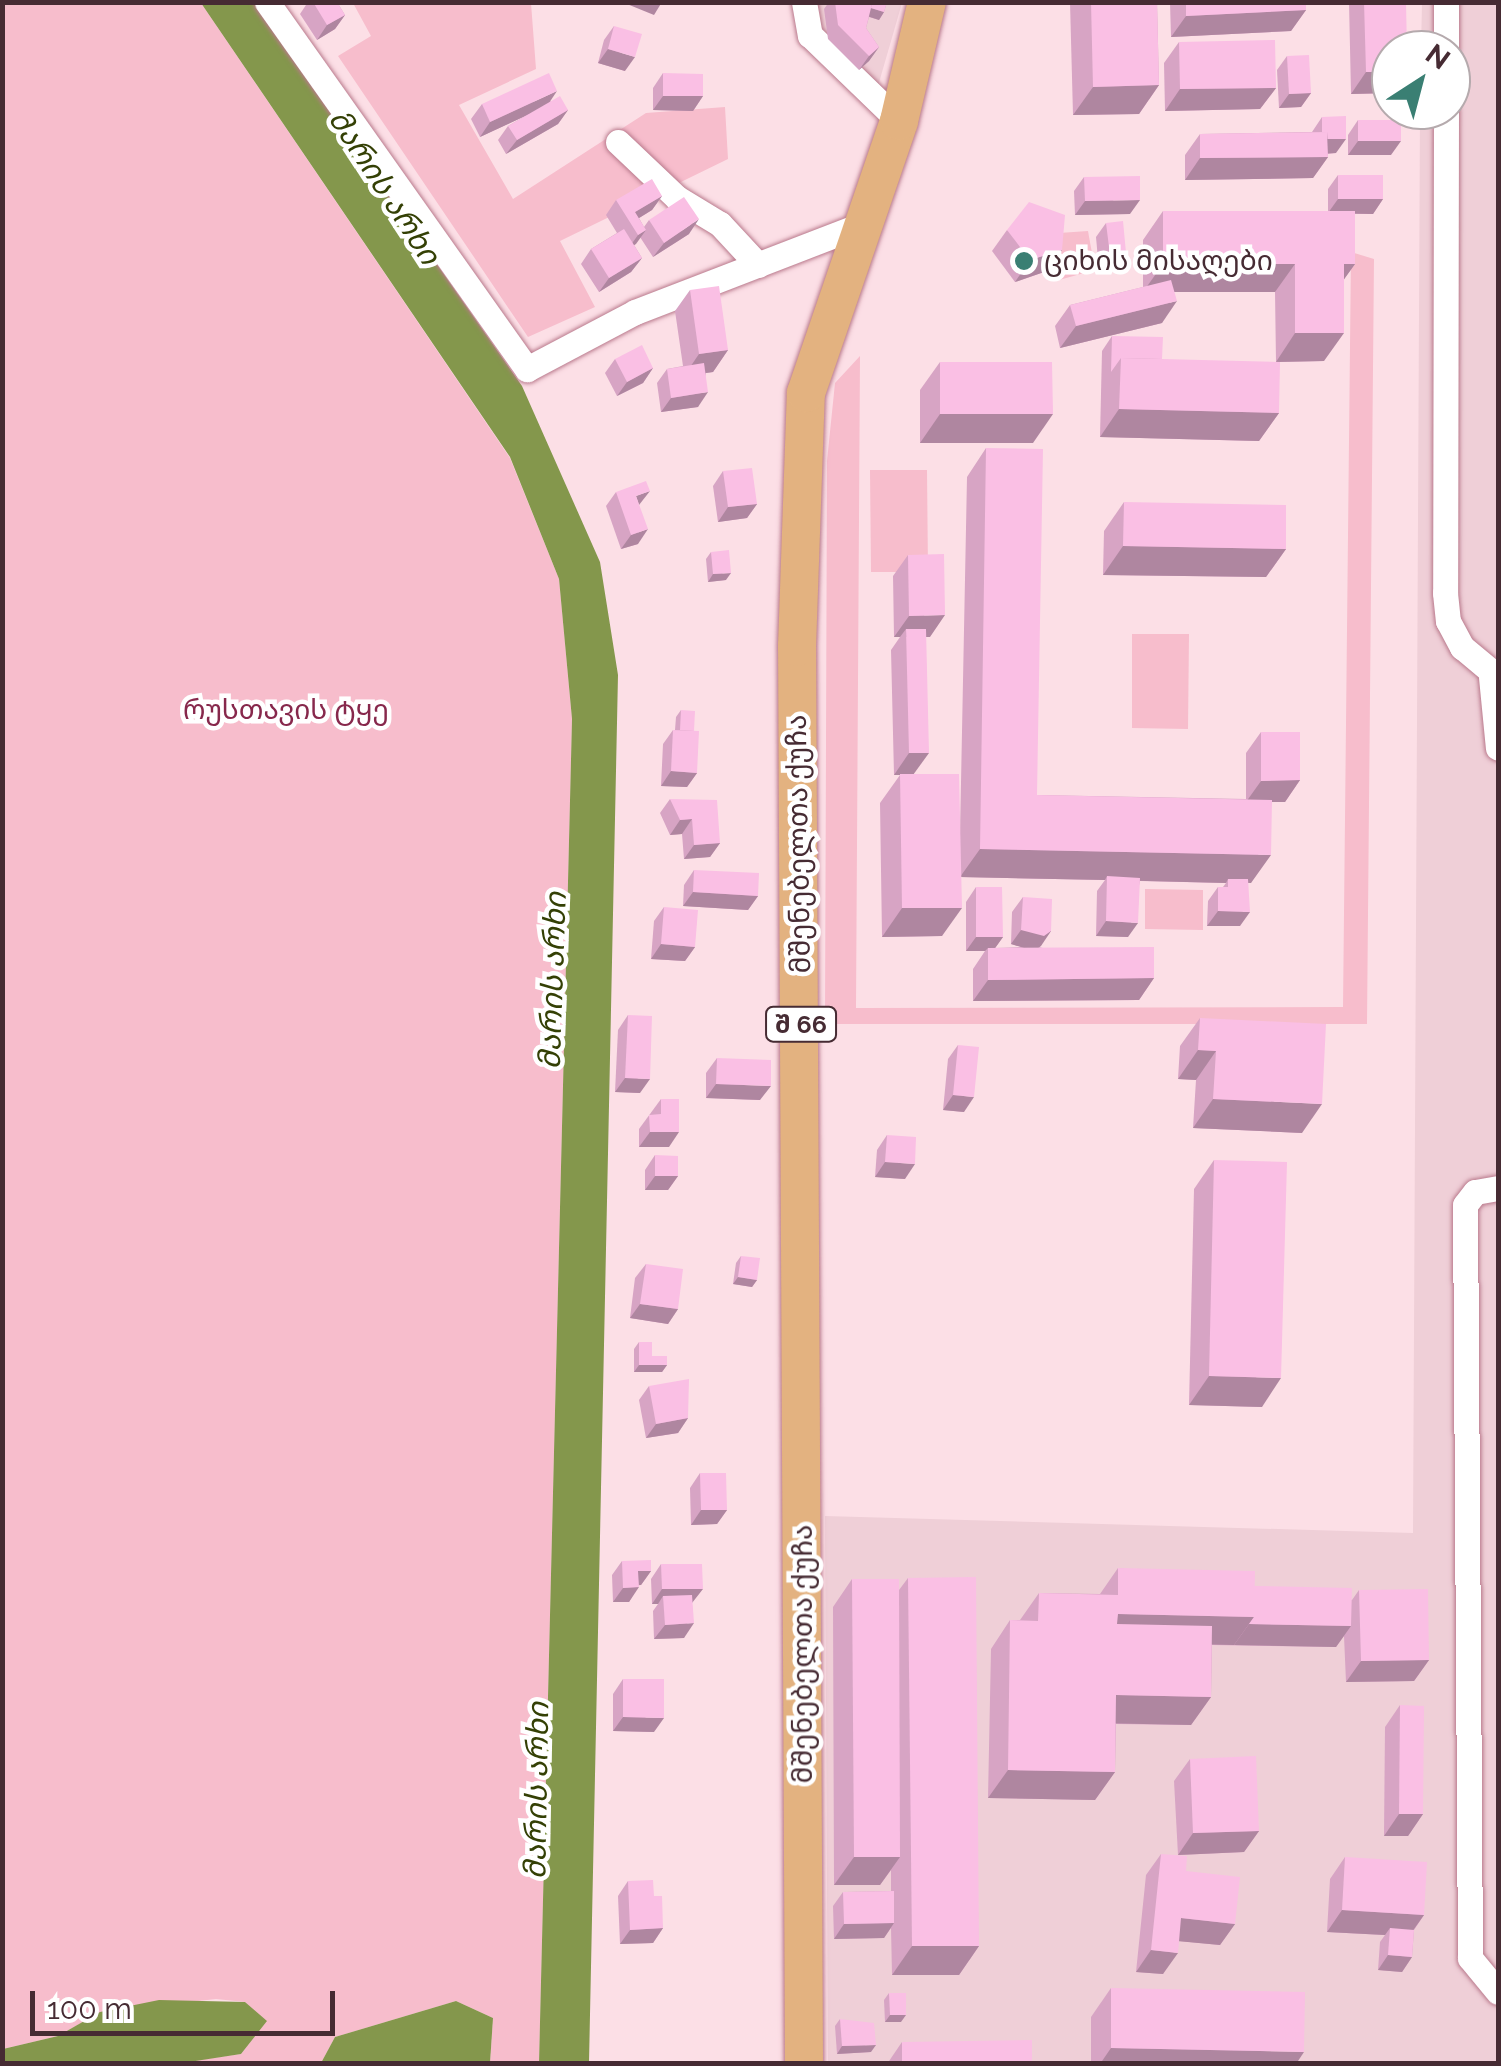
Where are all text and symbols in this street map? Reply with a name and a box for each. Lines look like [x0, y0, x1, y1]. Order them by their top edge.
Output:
north arrow [1371, 30, 1471, 130]
text: N [1419, 37, 1456, 77]
water label: მარის არხი [321, 103, 447, 271]
place label: ციხის მისაღები [1044, 244, 1273, 278]
marker: ციხის მისაღები [1013, 250, 1035, 272]
park label: რუსთავის ტყე [183, 693, 389, 727]
street label: მშენებელთა ქუჩა [780, 714, 818, 974]
water label: მარის არხი [532, 892, 574, 1070]
road number: შ 66 [764, 1004, 838, 1044]
street label: მშენებელთა ქუჩა [786, 1525, 820, 1783]
water label: მარის არხი [517, 1702, 557, 1880]
scale bar [35, 1971, 340, 2033]
text: 100 m [47, 1991, 132, 2026]

